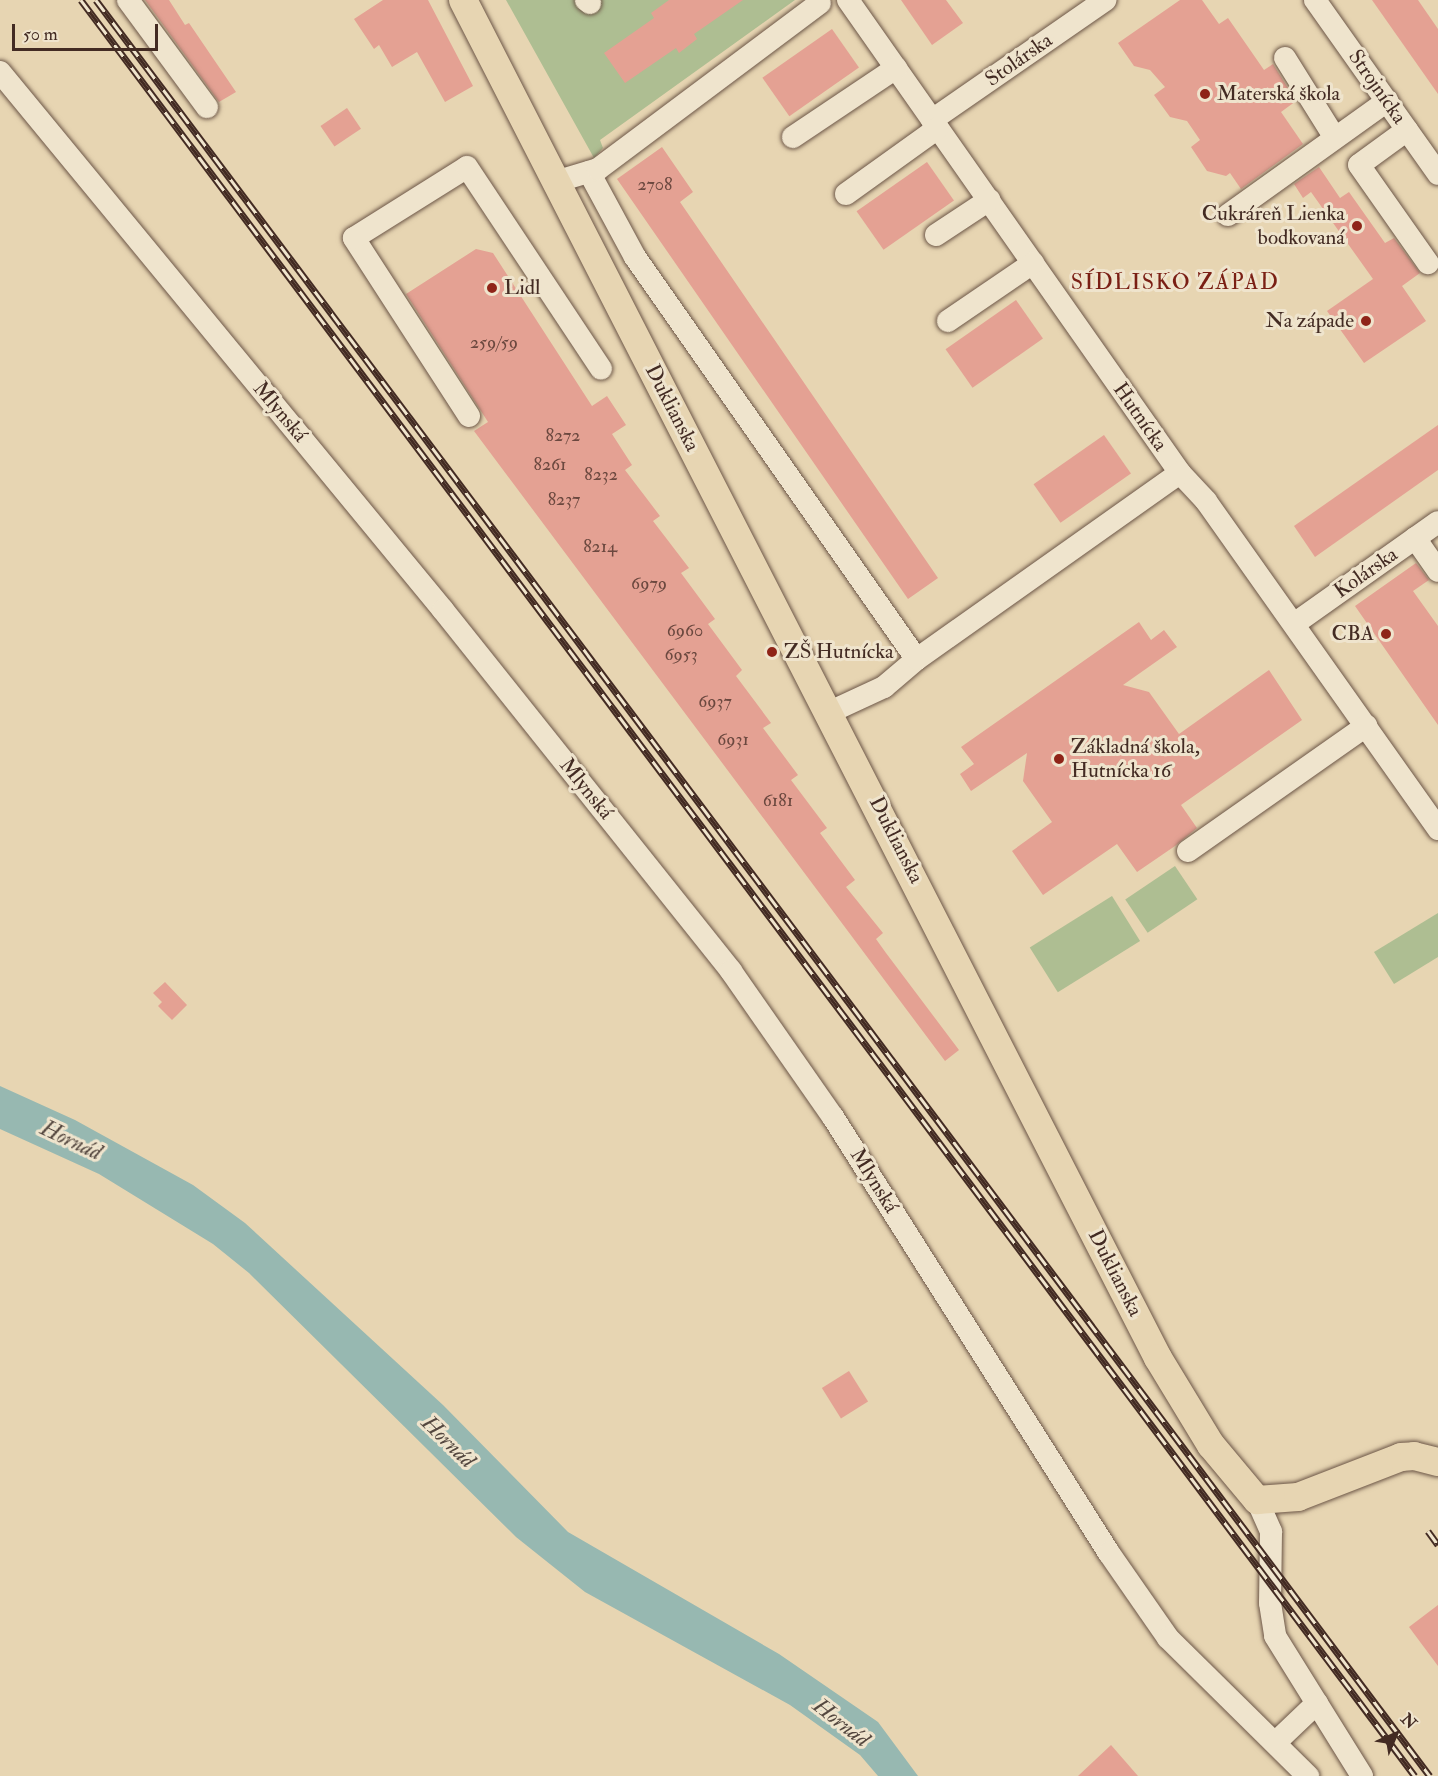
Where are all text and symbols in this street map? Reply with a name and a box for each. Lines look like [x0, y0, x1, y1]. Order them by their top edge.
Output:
scale bar [15, 12, 160, 50]
text: 50 m [23, 23, 58, 46]
street label: Stolárska [981, 28, 1057, 92]
street label: Strojnícka [1342, 45, 1412, 129]
place label: Materská škola [1217, 81, 1340, 107]
marker: Materská škola [1198, 87, 1212, 101]
house number: 2708 [638, 174, 672, 196]
place label: Cukráreň Lienka bodkovaná [1202, 201, 1345, 251]
marker: Cukráreň Lienka bodkovaná [1350, 219, 1364, 233]
district label: SÍDLISKO ZÁPAD [1071, 270, 1279, 296]
place label: Lidl [504, 275, 540, 301]
marker: Lidl [485, 281, 499, 295]
place label: Na západe [1265, 308, 1354, 334]
marker: Na západe [1359, 314, 1373, 328]
house number: 259/59 [470, 332, 518, 354]
street label: Duklianska [639, 360, 705, 456]
street label: Mlynská [247, 377, 313, 447]
street label: Hutnícka [1107, 378, 1173, 456]
house number: 8272 [546, 425, 580, 447]
house number: 8261 [534, 454, 566, 476]
house number: 8232 [584, 464, 618, 486]
house number: 8237 [548, 489, 580, 511]
house number: 8214 [583, 536, 617, 558]
street label: Kolárska [1329, 542, 1403, 604]
house number: 6979 [631, 573, 667, 595]
house number: 6960 [667, 620, 703, 642]
place label: CBA [1332, 621, 1374, 647]
marker: CBA [1379, 627, 1393, 641]
place label: ZŠ Hutnícka [784, 639, 894, 665]
house number: 6953 [664, 644, 698, 666]
marker: ZŠ Hutnícka [765, 645, 779, 659]
house number: 6937 [698, 691, 732, 713]
house number: 6931 [717, 729, 749, 751]
place label: Základná škola, Hutnícka 16 [1071, 734, 1200, 784]
marker: Základná škola, Hutnícka 16 [1052, 752, 1066, 766]
street label: Mlynská [554, 753, 618, 825]
house number: 6181 [763, 790, 793, 812]
street label: Duklianska [863, 792, 929, 888]
water label: Hornád [36, 1115, 106, 1167]
street label: Mlynská [844, 1144, 904, 1218]
street label: Duklianska [1082, 1225, 1148, 1321]
water label: Hornád [416, 1410, 480, 1474]
water label: Hornád [808, 1693, 874, 1753]
north arrow [1366, 1704, 1426, 1764]
text: N [1397, 1709, 1421, 1733]

